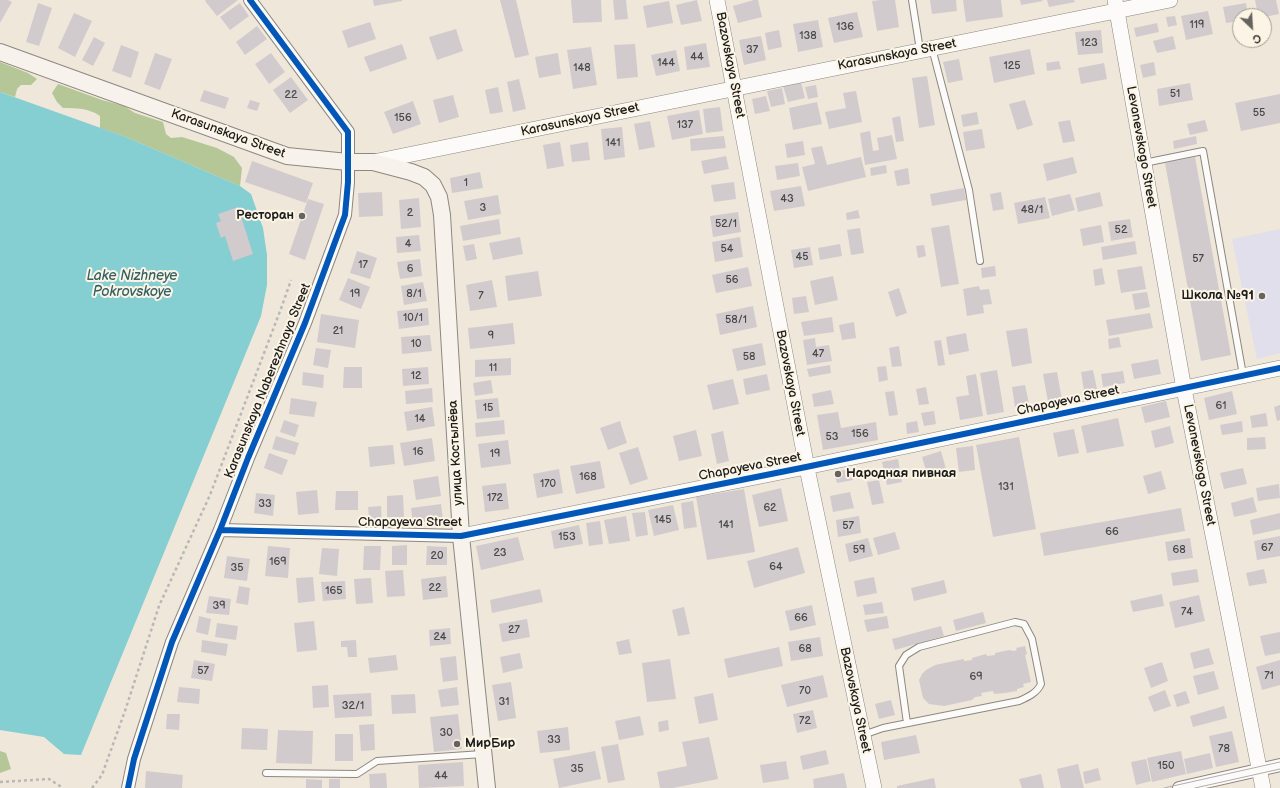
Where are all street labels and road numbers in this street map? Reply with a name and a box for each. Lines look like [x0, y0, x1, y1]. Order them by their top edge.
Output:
street label: Bazovskaya Street [712, 11, 748, 119]
street label: Karasunskaya Street [836, 36, 958, 74]
street label: Levanevskogo Street [1123, 85, 1159, 209]
street label: Karasunskaya Street [519, 100, 641, 140]
street label: Karasunskaya Street [169, 106, 287, 162]
street label: Karasunskaya Naberezhnaya Street [222, 281, 314, 481]
street label: Bazovskaya Street [772, 329, 808, 437]
street label: Chapayeva Street [1015, 383, 1121, 419]
street label: улица Костылёва [445, 400, 467, 506]
street label: Levanevskogo Street [1180, 403, 1218, 527]
street label: Chapayeva Street [697, 449, 803, 485]
street label: Chapayeva Street [358, 515, 462, 531]
street label: Bazovskaya Street [836, 646, 874, 754]

